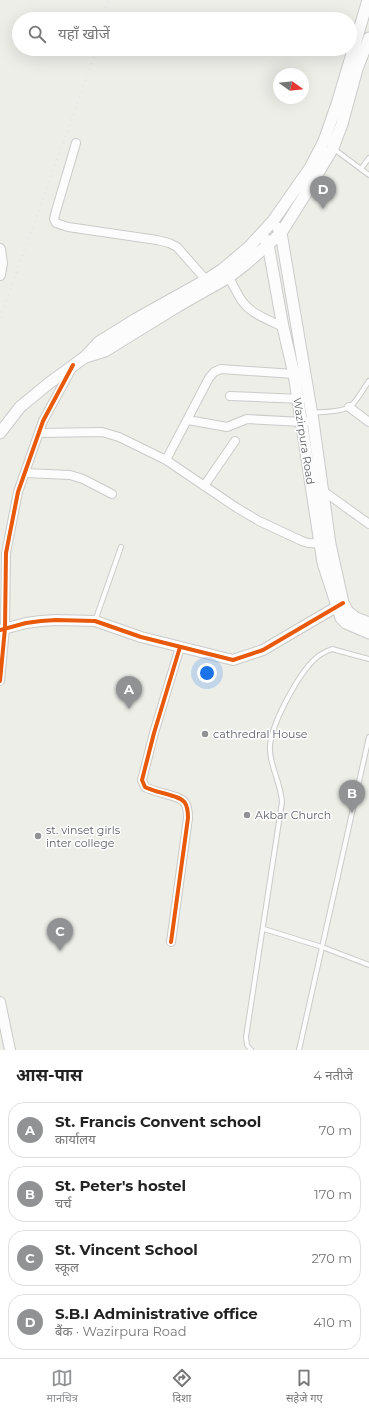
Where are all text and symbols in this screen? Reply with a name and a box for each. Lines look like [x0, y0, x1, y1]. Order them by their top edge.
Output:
search box [12, 12, 357, 56]
icon: search [26, 23, 48, 45]
text: यहाँ खोजें [58, 24, 110, 43]
north arrow [273, 68, 309, 104]
pin: D [310, 176, 336, 209]
street label: Wazirpura Road [290, 396, 318, 486]
your location [197, 663, 217, 683]
pin: A [116, 676, 142, 709]
place label: cathredral House [213, 727, 308, 741]
marker: cathredral House [200, 729, 210, 739]
pin: B [339, 780, 365, 813]
place label: Akbar Church [255, 808, 331, 822]
marker: Akbar Church [242, 810, 252, 820]
place label: st. vinset girls inter college [46, 823, 121, 850]
marker: st. vinset girls inter college [33, 831, 43, 841]
pin: C [47, 918, 73, 951]
text: आस-पास [16, 1065, 83, 1085]
text: 4 नतीजे [313, 1067, 353, 1083]
text: St. Francis Convent school [55, 1112, 261, 1131]
text: A [25, 1122, 35, 1138]
text: 70 m [319, 1122, 352, 1138]
text: कार्यालय [55, 1131, 96, 1147]
text: St. Peter's hostel [55, 1176, 186, 1195]
text: B [25, 1186, 35, 1202]
text: 170 m [314, 1186, 352, 1202]
text: चर्च [55, 1195, 72, 1211]
text: St. Vincent School [55, 1240, 198, 1259]
text: C [25, 1250, 35, 1266]
text: 270 m [311, 1250, 352, 1266]
text: स्कूल [55, 1259, 79, 1275]
text: S.B.I Administrative office [55, 1304, 258, 1323]
text: D [25, 1314, 35, 1330]
text: 410 m [313, 1314, 352, 1330]
text: बैंक · Wazirpura Road [55, 1323, 186, 1339]
tab: मानचित्र [46, 1367, 78, 1406]
tab: दिशा [171, 1367, 193, 1406]
tab: सहेजे गए [286, 1367, 322, 1406]

